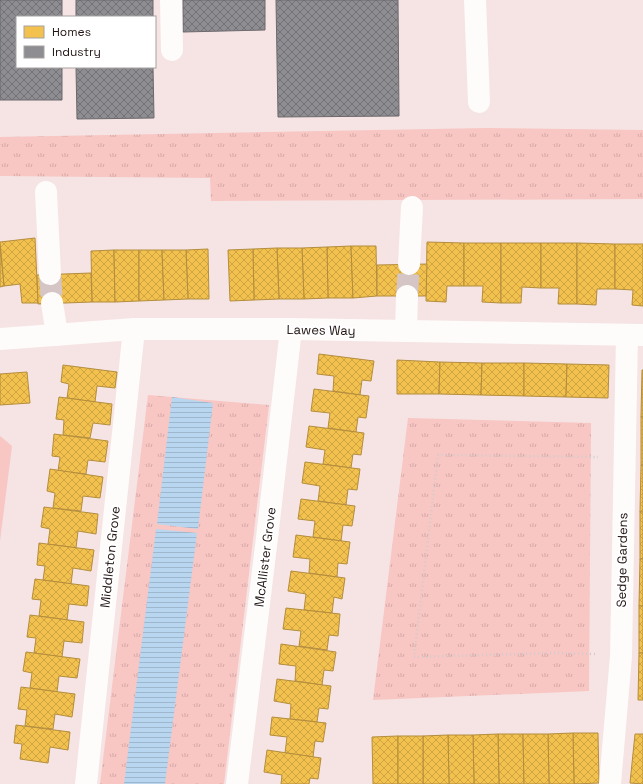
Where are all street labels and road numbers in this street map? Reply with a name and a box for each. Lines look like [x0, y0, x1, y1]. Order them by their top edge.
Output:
street label: Lawes Way [286, 321, 356, 339]
street label: Middleton Grove [96, 505, 124, 609]
street label: McAllister Grove [250, 506, 280, 608]
street label: Sedge Gardens [613, 512, 631, 608]

